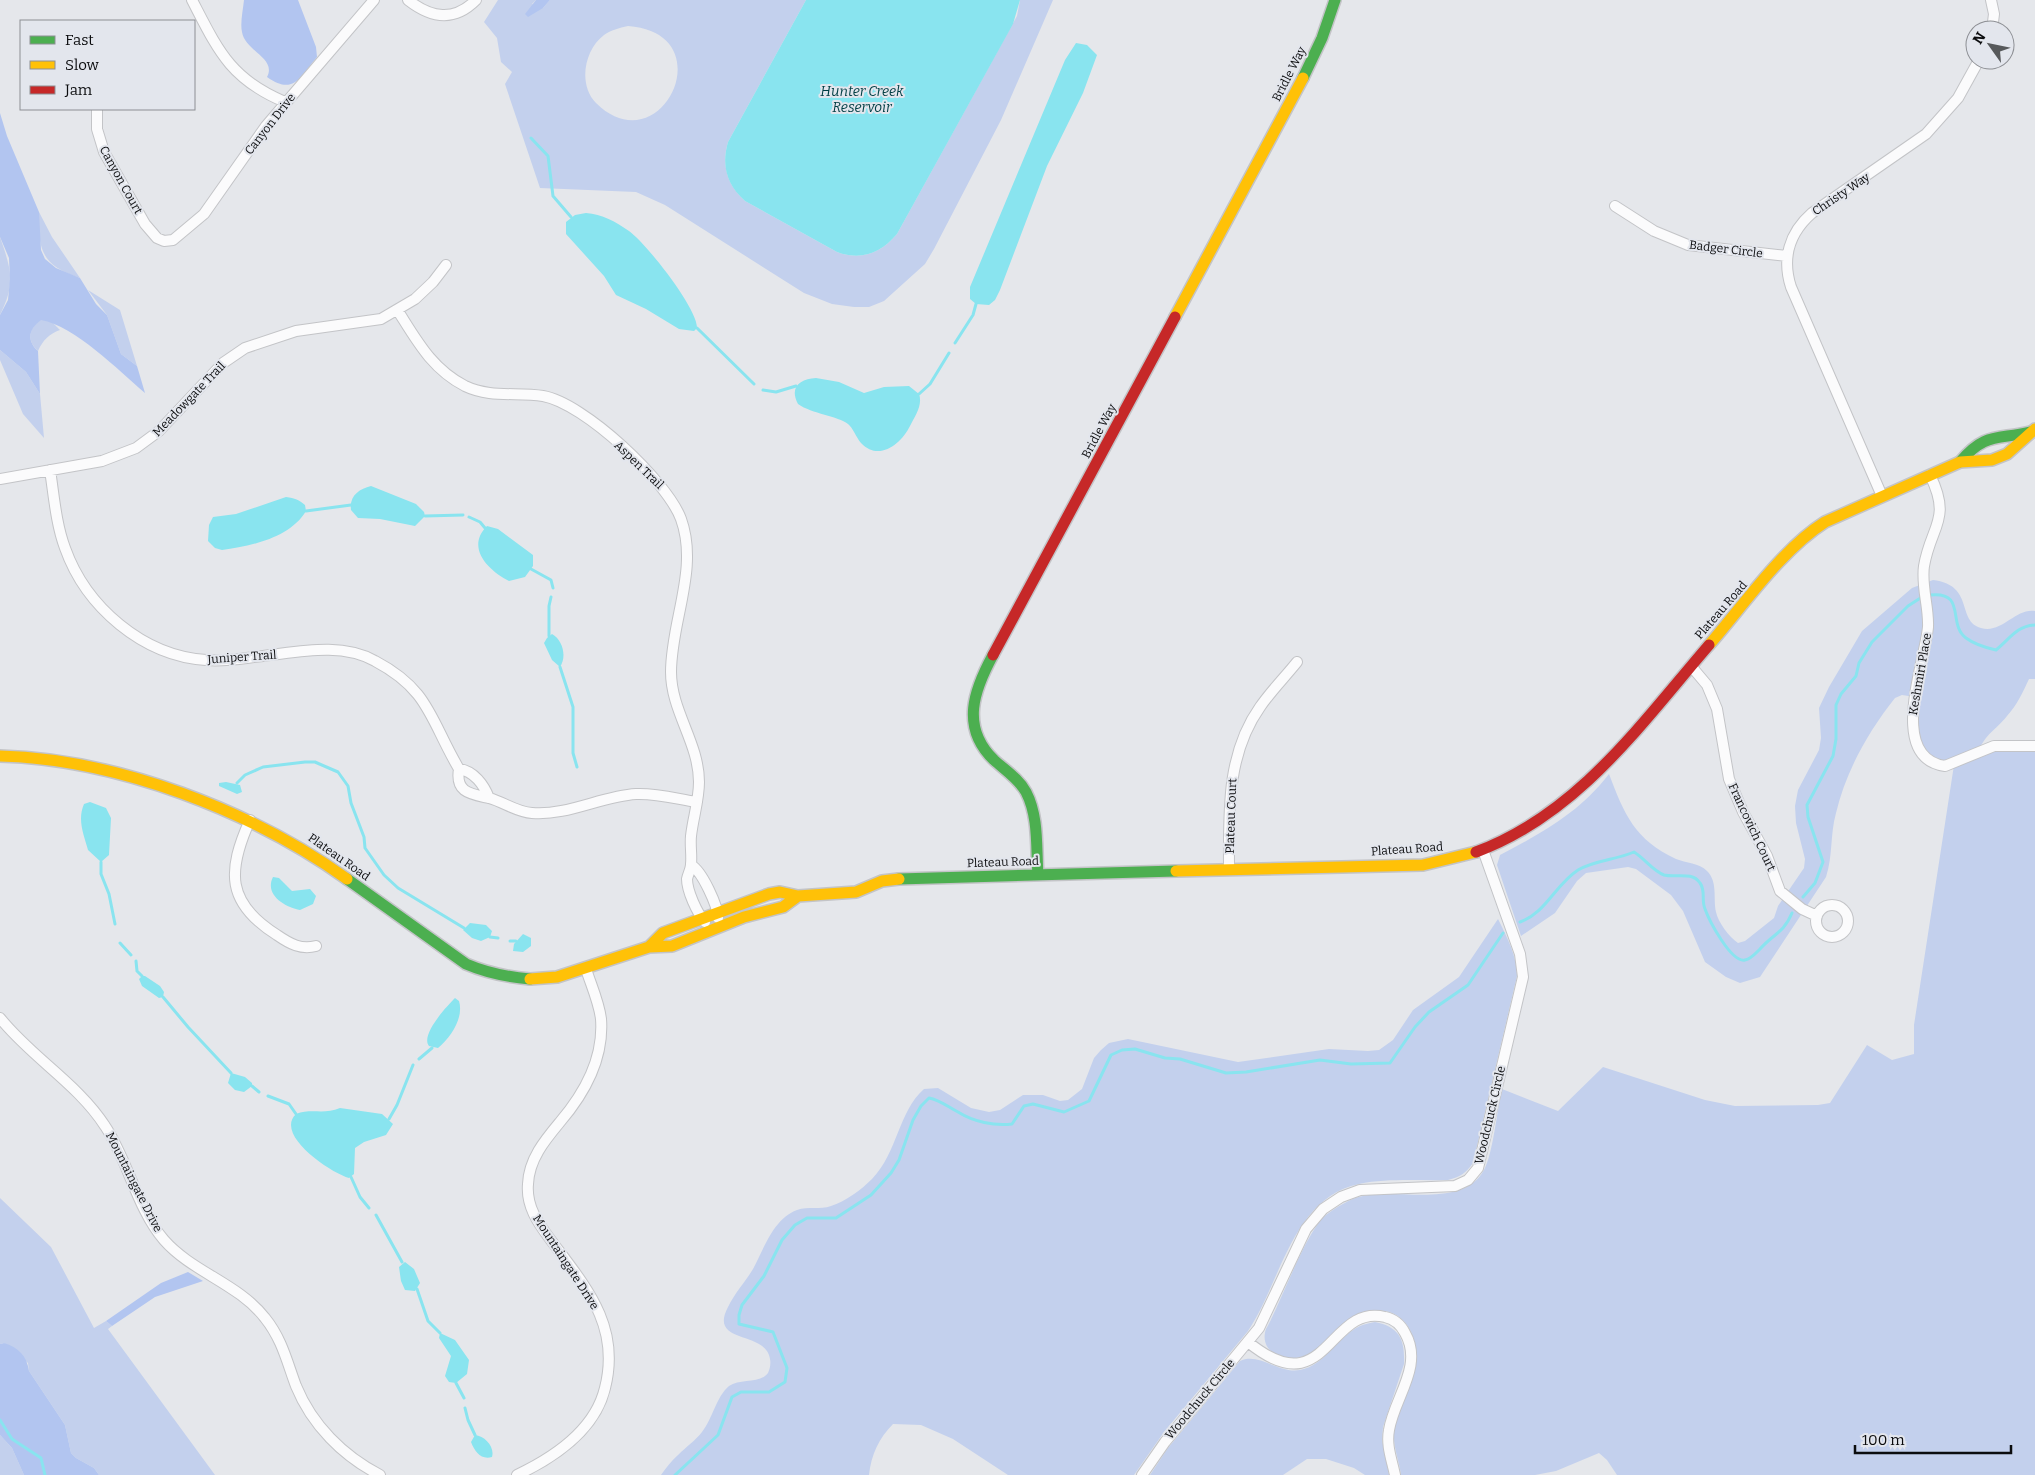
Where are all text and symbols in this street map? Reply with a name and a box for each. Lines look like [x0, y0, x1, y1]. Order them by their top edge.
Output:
legend [20, 20, 195, 110]
north arrow [1965, 20, 2015, 70]
text: N [1969, 29, 1990, 47]
text: Fast [65, 31, 94, 49]
street label: Bridle Way [1269, 44, 1309, 104]
text: Slow [65, 56, 100, 74]
text: Jam [64, 81, 93, 99]
water label: Hunter Creek Reservoir [820, 83, 904, 116]
street label: Canyon Drive [242, 91, 298, 157]
street label: Canyon Court [97, 144, 146, 217]
street label: Christy Way [1810, 169, 1873, 218]
street label: Badger Circle [1688, 238, 1764, 260]
street label: Meadowgate Trail [150, 358, 229, 439]
street label: Bridle Way [1079, 401, 1119, 461]
street label: Aspen Trail [611, 438, 667, 492]
street label: Plateau Road [1692, 578, 1750, 642]
street label: Keshmiri Place [1906, 632, 1934, 716]
street label: Juniper Trail [206, 648, 277, 666]
street label: Plateau Court [1223, 777, 1239, 854]
street label: Francovich Court [1726, 781, 1779, 874]
street label: Plateau Road [305, 831, 373, 883]
street label: Plateau Road [1370, 839, 1444, 859]
street label: Plateau Road [967, 854, 1039, 870]
street label: Woodchuck Circle [1472, 1065, 1508, 1165]
street label: Mountaingate Drive [103, 1130, 165, 1234]
street label: Mountaingate Drive [530, 1212, 602, 1312]
street label: Woodchuck Circle [1162, 1356, 1238, 1442]
scale bar [1855, 1422, 2011, 1454]
text: 100 m [1862, 1431, 1905, 1449]

